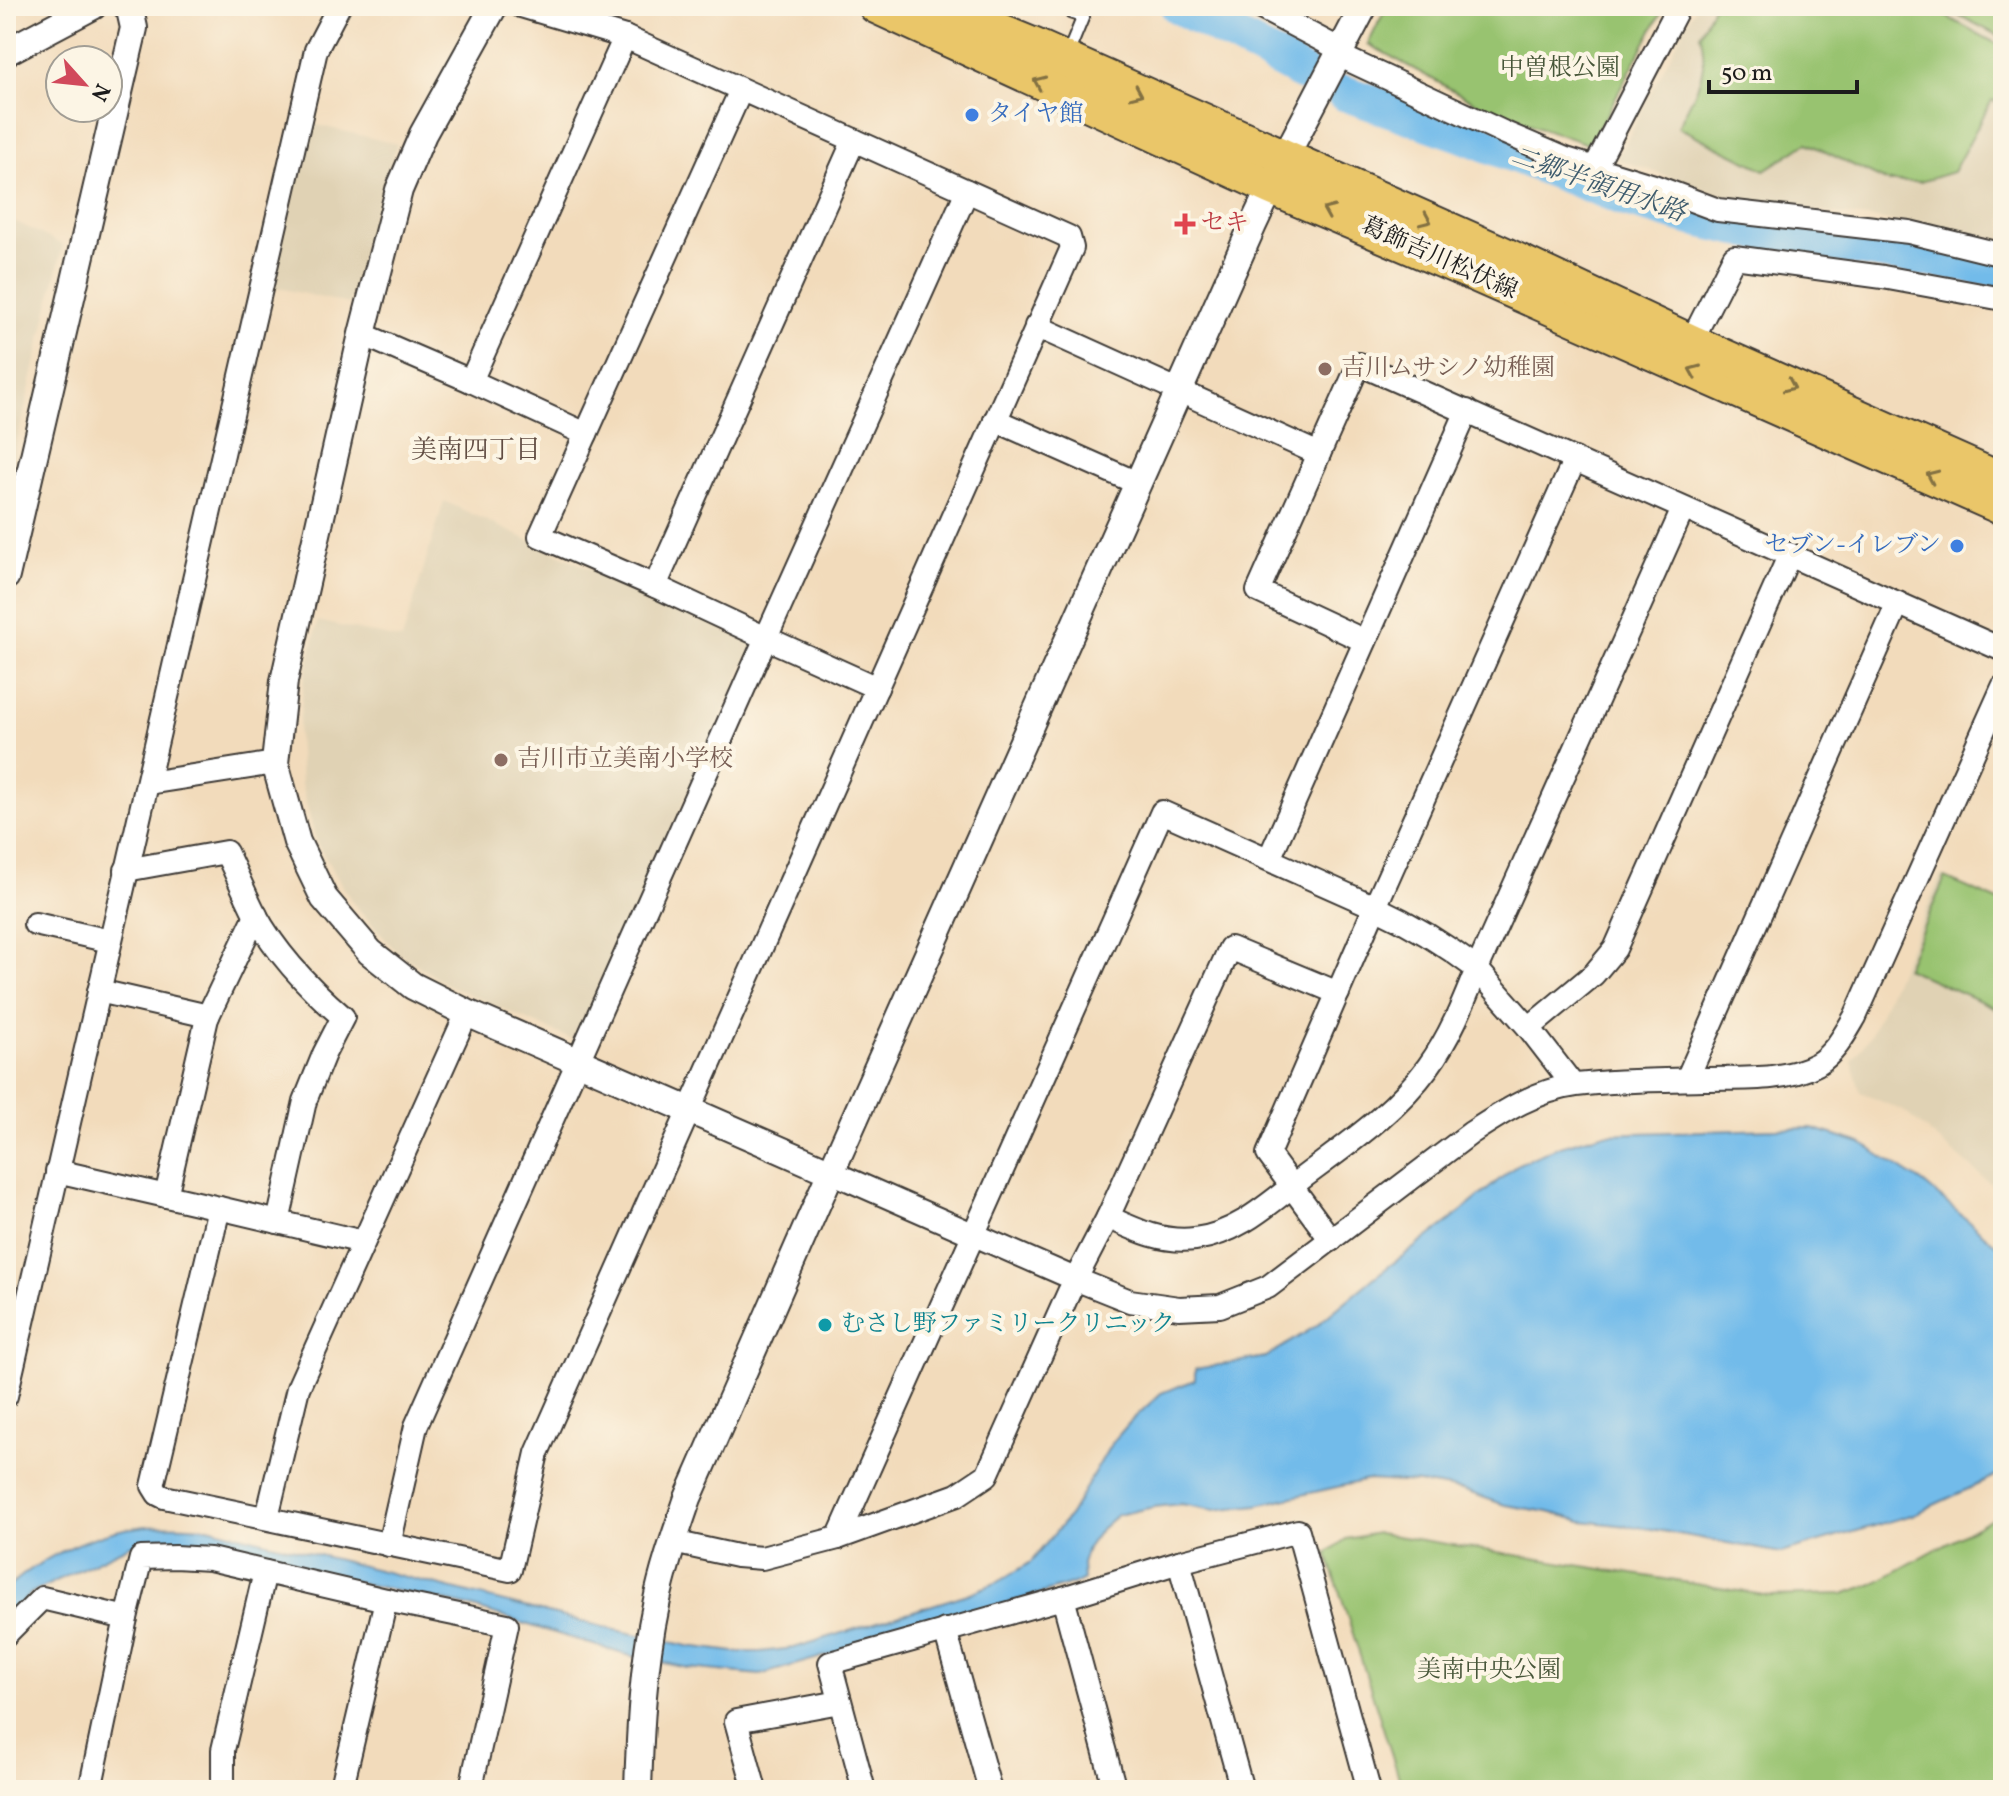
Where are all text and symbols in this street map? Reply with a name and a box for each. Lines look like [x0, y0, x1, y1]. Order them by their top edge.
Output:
north arrow [44, 44, 124, 124]
scale bar [1709, 44, 1857, 94]
park label: 中曽根公園 [1500, 52, 1620, 86]
text: 50 m [1721, 57, 1773, 91]
one-way arrow [1033, 75, 1047, 91]
text: N [82, 78, 117, 106]
one-way arrow [1128, 83, 1143, 99]
place label: タイヤ館 [988, 98, 1084, 132]
marker: タイヤ館 [963, 106, 981, 124]
water label: 二郷半領用水路 [1506, 138, 1692, 232]
one-way arrow [1321, 204, 1336, 220]
place label: セキ [1201, 207, 1249, 241]
street label: 葛飾吉川松伏線 [1355, 209, 1523, 309]
one-way arrow [1418, 210, 1432, 226]
marker: セキ [1176, 215, 1194, 233]
place label: 吉川ムサシノ幼稚園 [1341, 352, 1555, 386]
marker: 吉川ムサシノ幼稚園 [1316, 360, 1334, 378]
one-way arrow [1688, 364, 1702, 380]
one-way arrow [1781, 376, 1796, 392]
district label: 美南四丁目 [411, 433, 541, 469]
one-way arrow [1925, 470, 1940, 486]
place label: セブン-イレブン [1765, 529, 1941, 563]
marker: セブン-イレブン [1948, 537, 1966, 555]
place label: 吉川市立美南小学校 [517, 743, 733, 777]
marker: 吉川市立美南小学校 [492, 751, 510, 769]
place label: むさし野ファミリークリニック [841, 1308, 1175, 1342]
marker: むさし野ファミリークリニック [816, 1316, 834, 1334]
park label: 美南中央公園 [1417, 1654, 1561, 1688]

